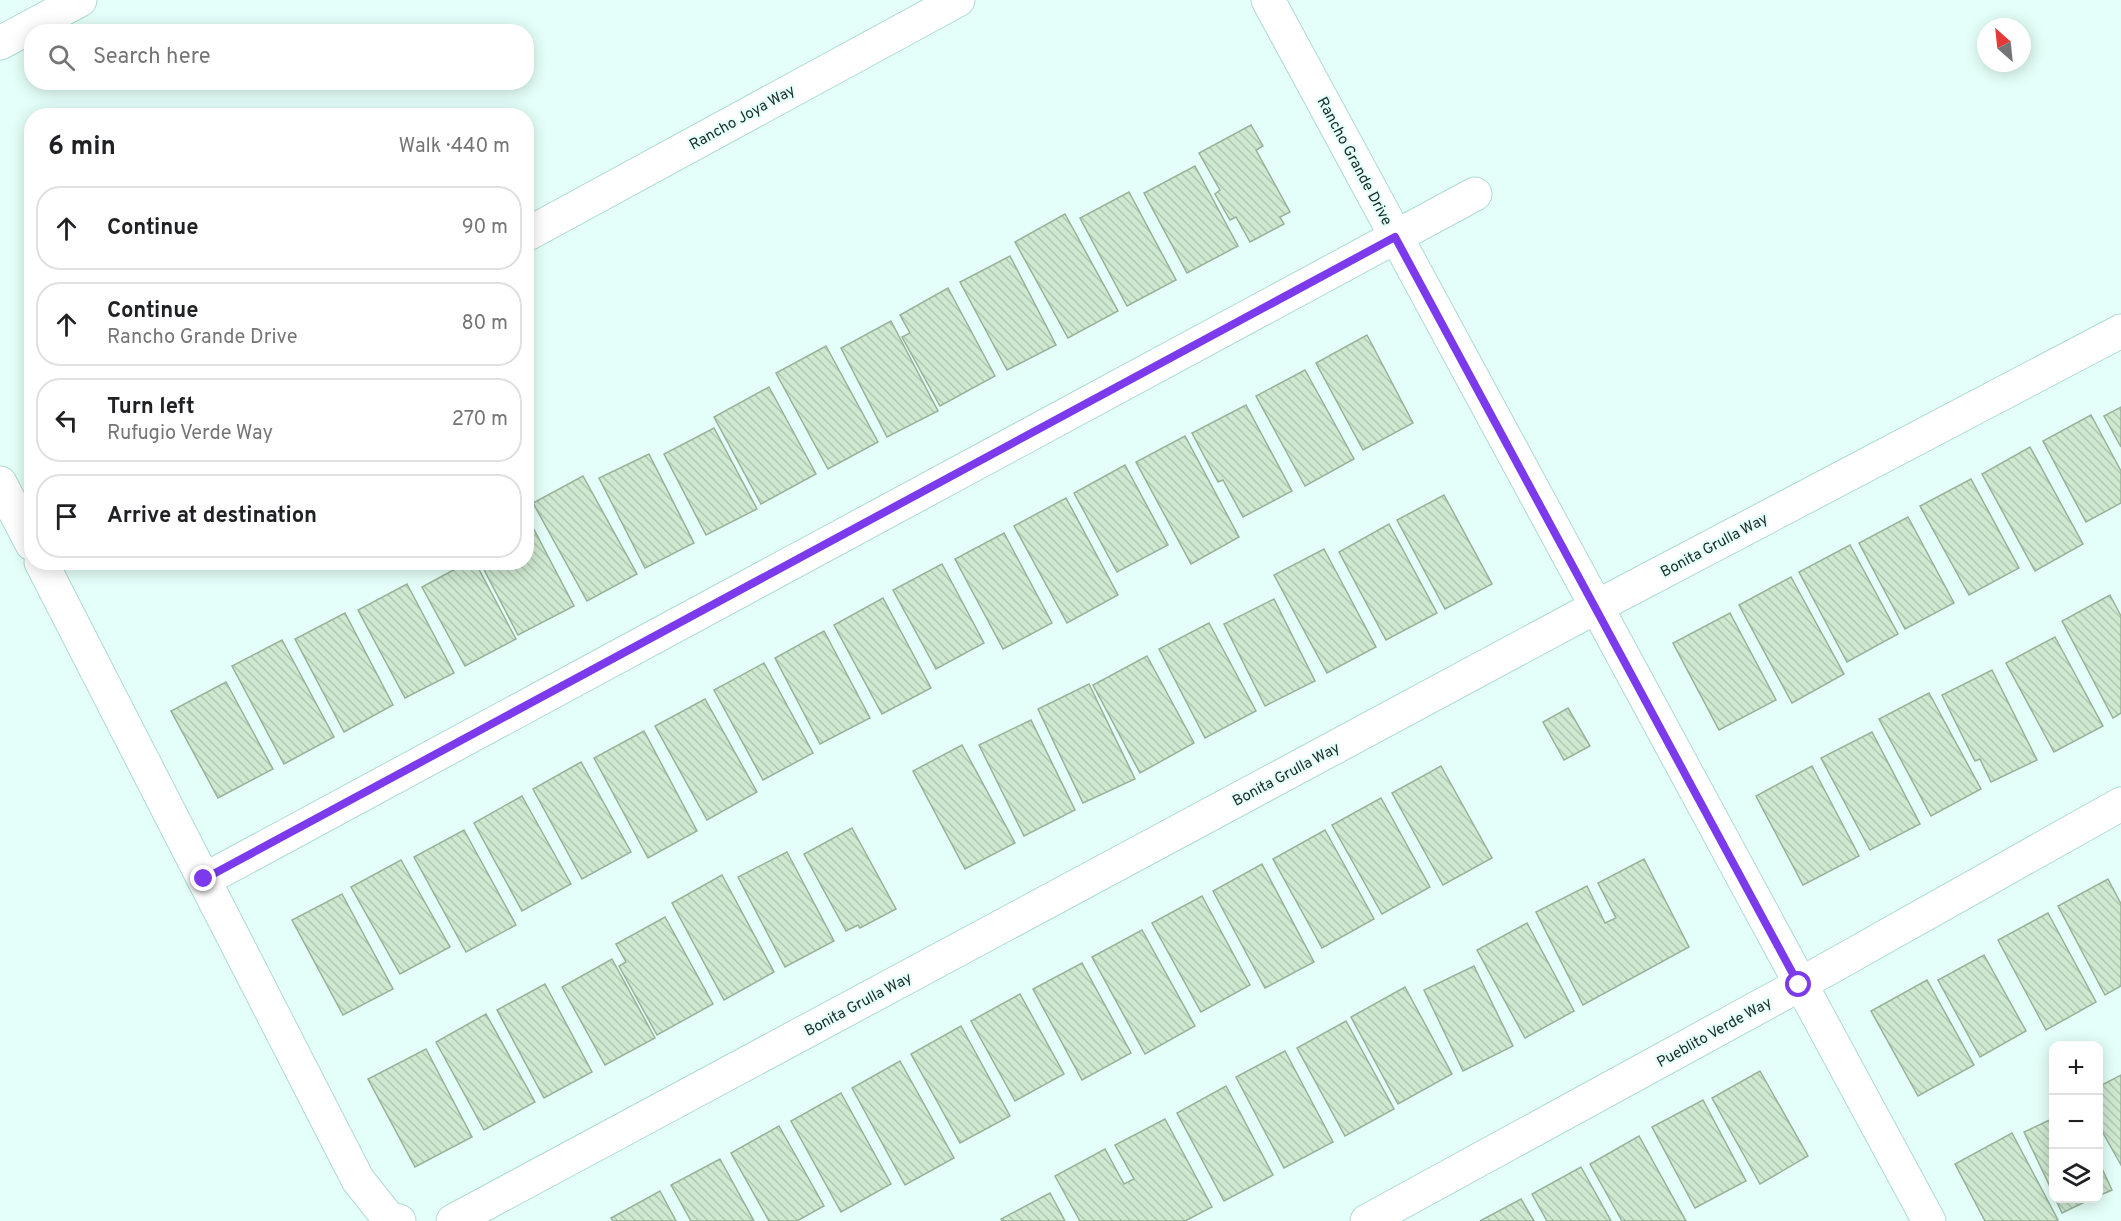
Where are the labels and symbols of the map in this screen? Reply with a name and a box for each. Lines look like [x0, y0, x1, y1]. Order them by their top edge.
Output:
north arrow [1977, 18, 2031, 72]
street label: Rancho Joya Way [687, 81, 799, 155]
street label: Rancho Grande Drive [1312, 94, 1396, 229]
street label: Bonita Grulla Way [1658, 510, 1772, 583]
street label: Bonita Grulla Way [1230, 739, 1344, 812]
route end [190, 865, 216, 891]
street label: Bonita Grulla Way [802, 969, 916, 1042]
route start [1785, 971, 1811, 997]
street label: Pueblito Verde Way [1654, 994, 1776, 1073]

